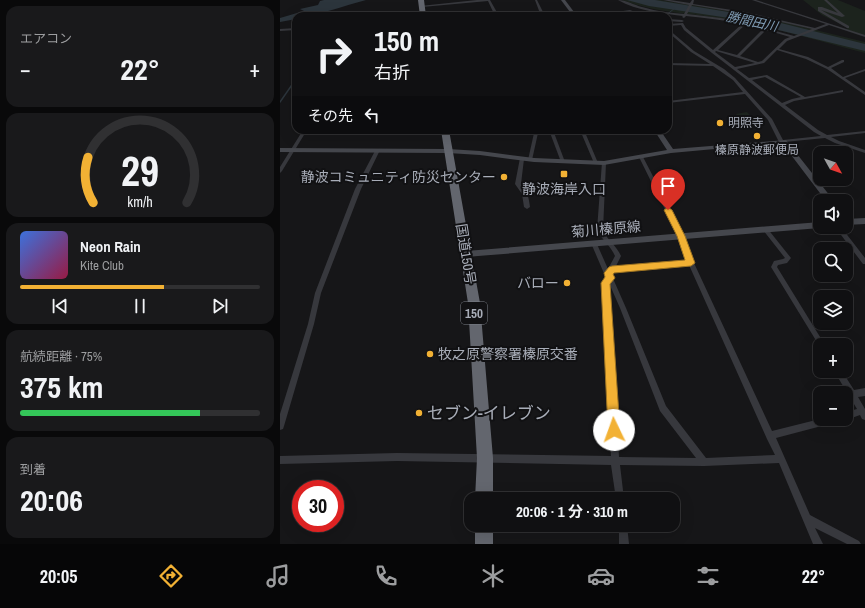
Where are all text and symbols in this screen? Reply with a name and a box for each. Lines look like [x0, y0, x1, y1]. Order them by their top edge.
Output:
water label: 勝間田川 [725, 8, 781, 36]
text: 150 m [374, 22, 439, 60]
icon: right [308, 28, 360, 80]
text: エアコン [20, 30, 72, 47]
text: 22° [120, 49, 160, 89]
text: − [20, 54, 31, 84]
text: + [249, 54, 260, 84]
text: 右折 [374, 60, 410, 85]
icon: left [361, 104, 383, 126]
text: その先 [308, 105, 353, 126]
place label: 明照寺 [728, 115, 764, 131]
marker: 明照寺 [715, 118, 725, 128]
marker: 榛原静波郵便局 [752, 131, 762, 141]
place label: 榛原静波郵便局 [715, 142, 799, 158]
text: 29 [121, 143, 159, 199]
north arrow [813, 146, 853, 186]
map controls [813, 146, 853, 426]
place label: 静波コミュニティ防災センター [301, 168, 496, 186]
marker: 静波海岸入口 [559, 169, 569, 179]
pin [651, 169, 685, 210]
marker: 静波コミュニティ防災センター [499, 172, 509, 182]
icon: arrive [657, 175, 679, 197]
place label: 静波海岸入口 [522, 180, 606, 198]
text: km/h [127, 192, 153, 211]
button: sound [813, 194, 853, 234]
street label: 菊川榛原線 [570, 217, 642, 241]
street label: 国道150号 [452, 222, 480, 286]
text: Neon Rain [80, 236, 141, 257]
button: search [813, 242, 853, 282]
text: Kite Club [80, 257, 124, 274]
place label: バロー [517, 274, 559, 292]
marker: バロー [562, 278, 572, 288]
button: layers [813, 290, 853, 330]
icon: previous [49, 295, 71, 317]
icon: pause [129, 295, 151, 317]
icon: next [209, 295, 231, 317]
road number: 150 [461, 302, 487, 324]
button: + [813, 338, 853, 378]
place label: 牧之原警察署榛原交番 [438, 345, 578, 363]
text: 航続距離 · 75% [20, 348, 102, 365]
marker: 牧之原警察署榛原交番 [425, 349, 435, 359]
text: 375 km [20, 367, 103, 407]
button: − [813, 386, 853, 426]
place label: セブン-イレブン [427, 401, 551, 424]
marker: セブン-イレブン [414, 408, 424, 418]
position arrow [593, 409, 635, 451]
text: 到着 [20, 461, 46, 478]
text: 20:06 [20, 480, 83, 520]
speed limit sign: 30 [292, 480, 344, 532]
text: 20:06 · 1 分 · 310 m [516, 501, 628, 522]
icon: directions [157, 562, 185, 590]
icon: music [264, 562, 292, 590]
icon: phone [372, 562, 400, 590]
icon: climate [479, 562, 507, 590]
icon: car [587, 562, 615, 590]
icon: filters [694, 562, 722, 590]
text: 20:05 [40, 564, 77, 589]
text: 22° [802, 564, 825, 589]

